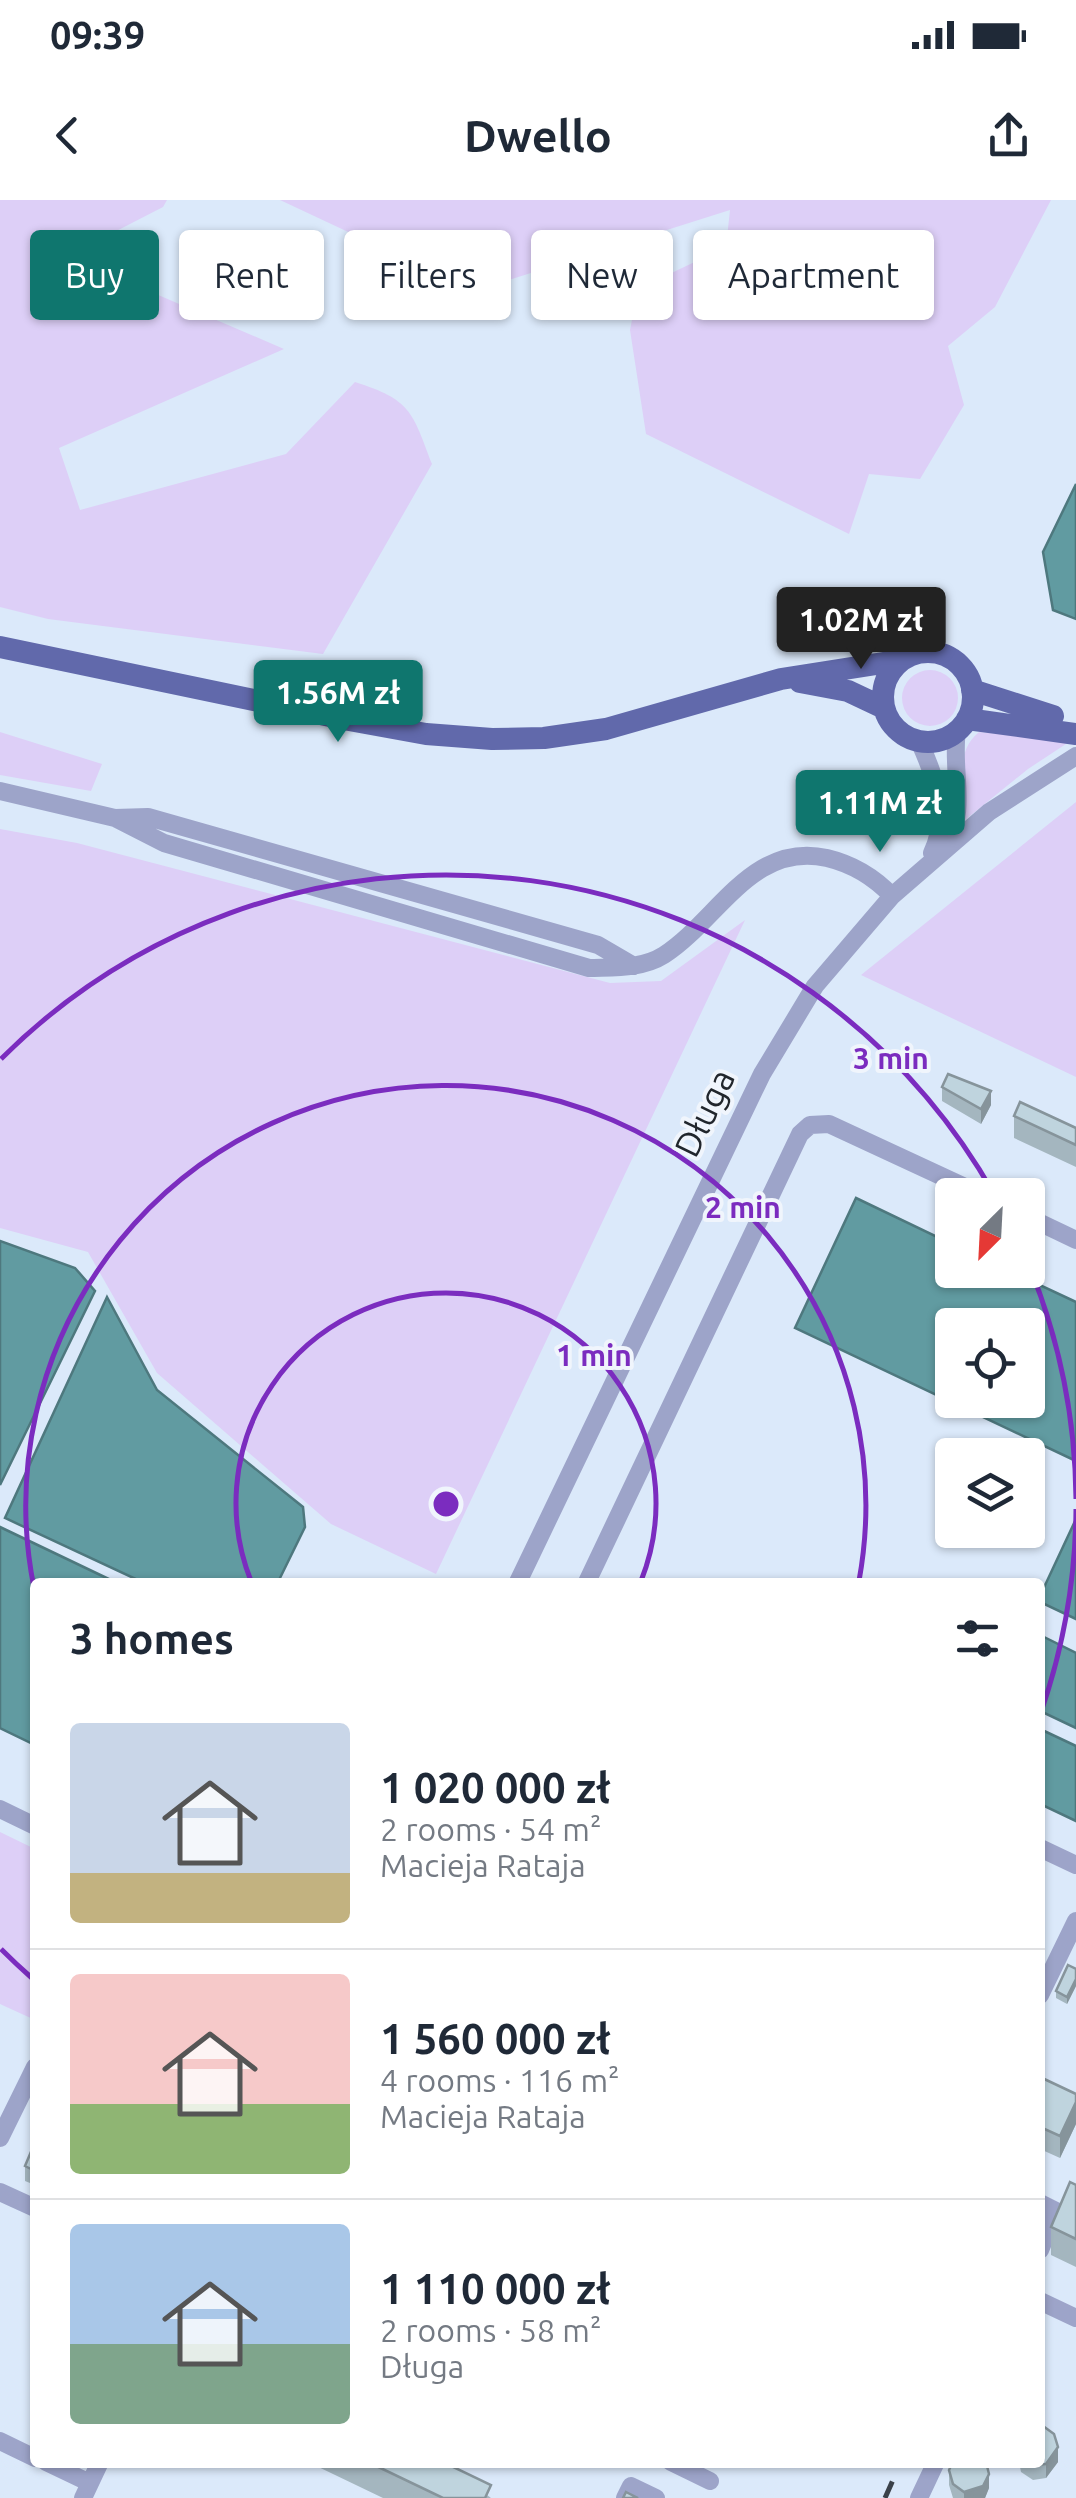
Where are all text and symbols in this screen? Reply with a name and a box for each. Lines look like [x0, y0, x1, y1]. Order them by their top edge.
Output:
text: 09:39 [50, 14, 145, 56]
icon: back [40, 108, 95, 163]
icon: share [981, 108, 1036, 163]
text: Dwello [464, 110, 612, 161]
chip: Buy [30, 230, 159, 320]
chip: Rent [179, 230, 324, 320]
chip: Filters [344, 230, 511, 320]
chip: New [531, 230, 673, 320]
chip: Apartment [693, 230, 934, 320]
pin: 1.02M zł [758, 587, 964, 672]
text: 1.02M zł [799, 601, 923, 637]
pin: 1.56M zł [235, 660, 441, 745]
text: 1.56M zł [276, 674, 400, 710]
pin: 1.11M zł [777, 770, 983, 855]
text: 1.11M zł [818, 784, 942, 820]
text: 3 min [853, 1041, 929, 1075]
street label: Długa [666, 1062, 742, 1163]
north arrow [935, 1178, 1045, 1288]
map controls [935, 1178, 1045, 1548]
text: 2 min [705, 1190, 781, 1224]
button: locate [935, 1308, 1045, 1418]
text: 1 min [556, 1338, 632, 1372]
button: layers [935, 1438, 1045, 1548]
centre of rings [428, 1486, 464, 1522]
icon: filters [950, 1611, 1005, 1666]
text: 3 homes [70, 1615, 234, 1662]
icon: home [150, 1763, 270, 1883]
text: 1 020 000 zł [380, 1764, 611, 1811]
text: 2 rooms · 54 m² [380, 1811, 601, 1847]
text: Macieja Rataja [380, 1847, 586, 1883]
icon: home [150, 2014, 270, 2134]
text: 1 560 000 zł [380, 2015, 611, 2062]
text: 4 rooms · 116 m² [380, 2062, 620, 2098]
text: Macieja Rataja [380, 2098, 586, 2134]
icon: home [150, 2264, 270, 2384]
text: 1 110 000 zł [380, 2265, 611, 2312]
text: 2 rooms · 58 m² [380, 2312, 601, 2348]
text: Długa [380, 2348, 464, 2384]

